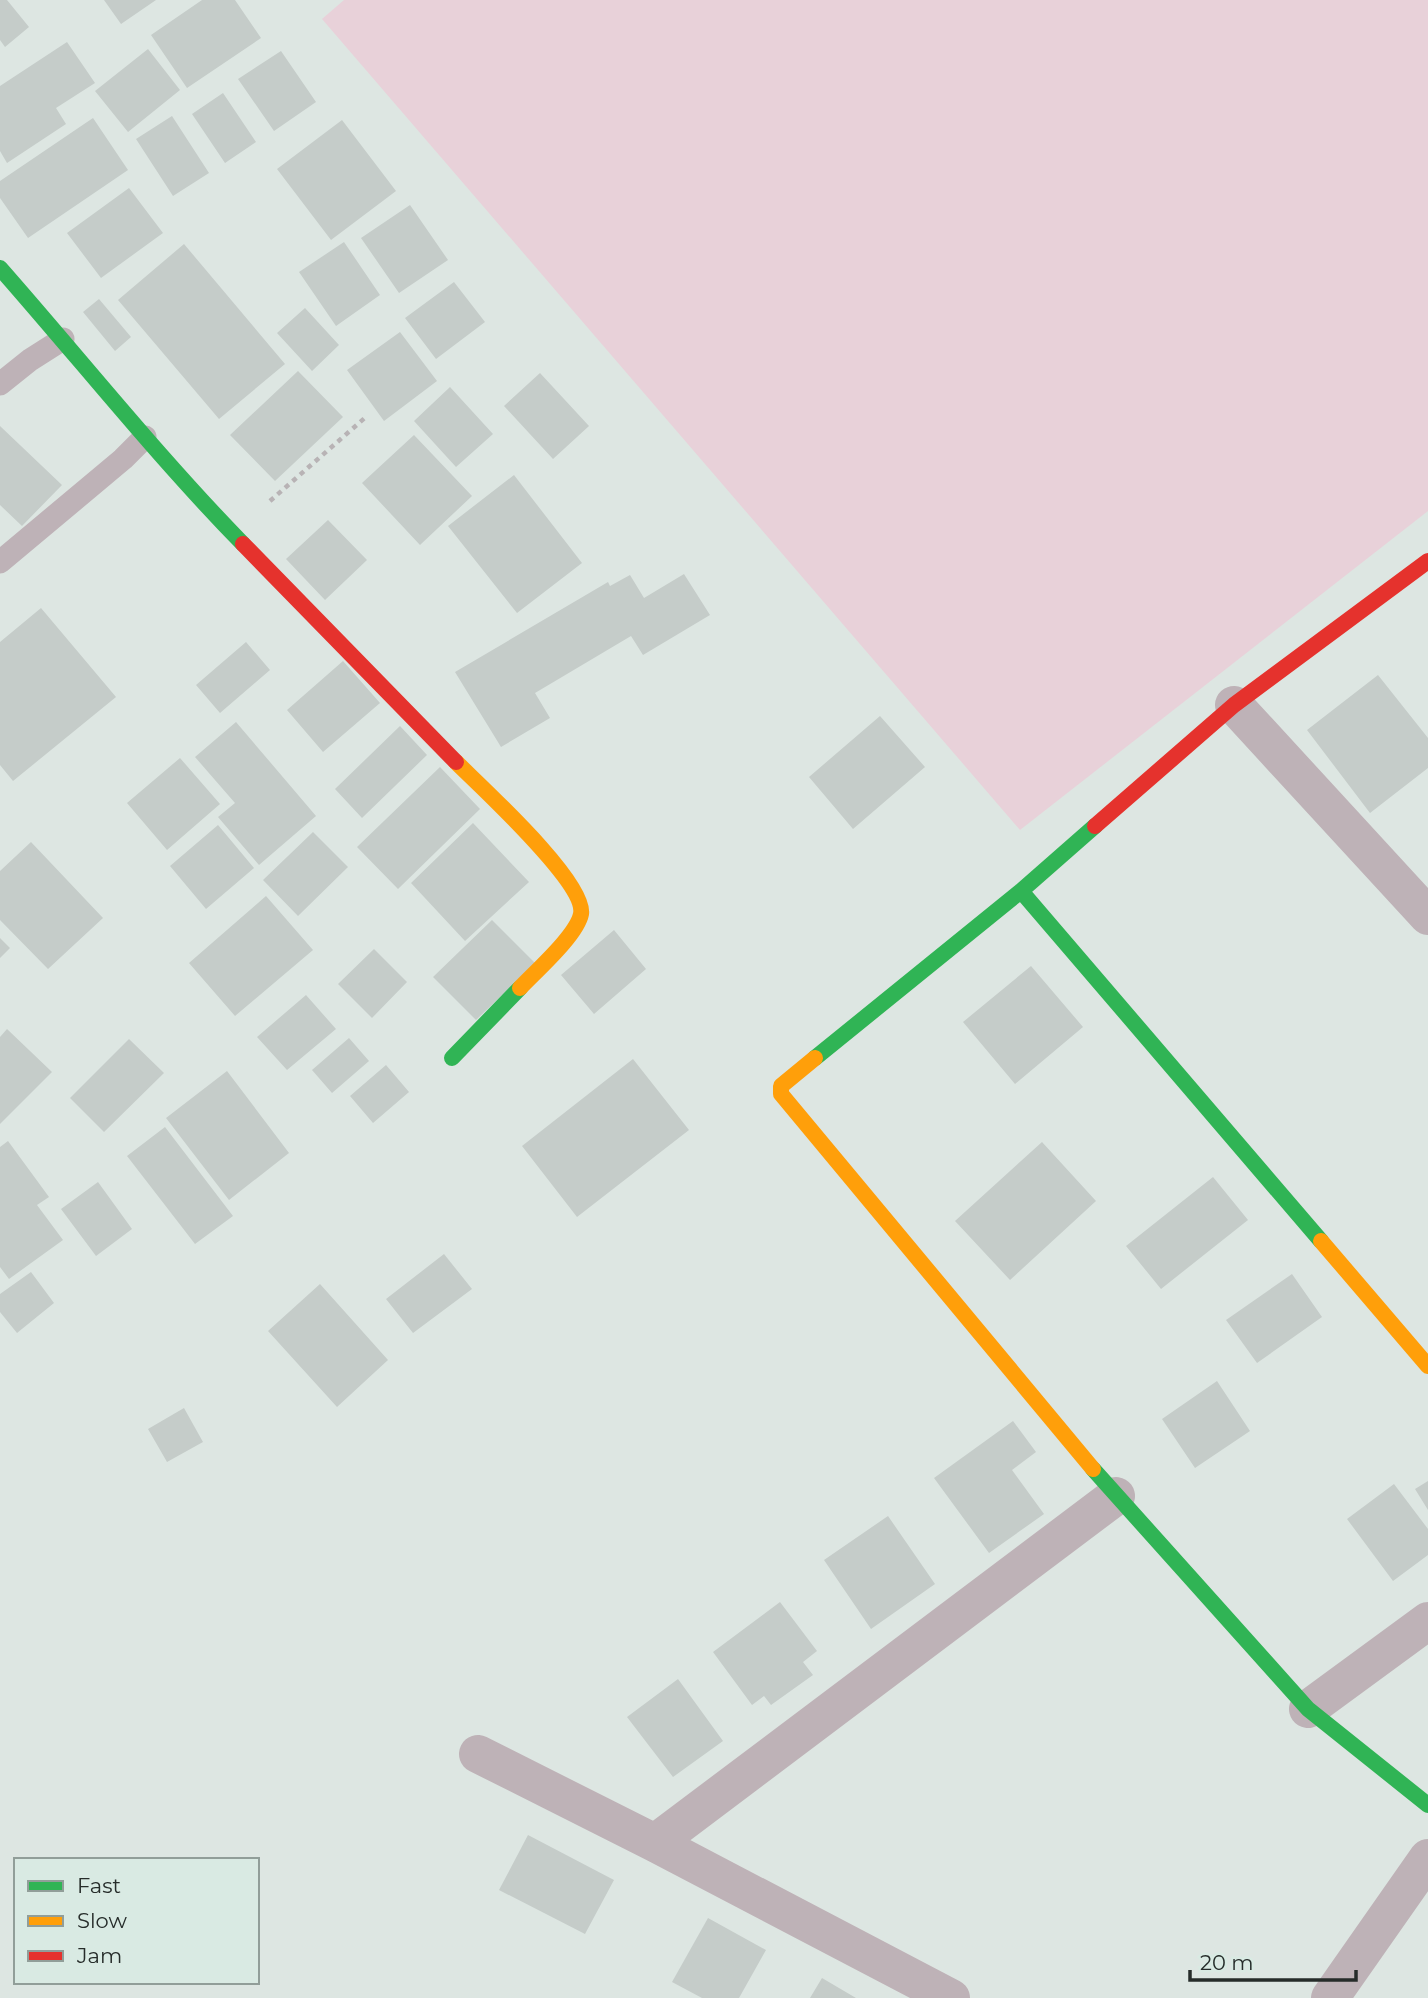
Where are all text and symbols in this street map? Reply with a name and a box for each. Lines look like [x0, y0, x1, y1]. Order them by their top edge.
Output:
legend [14, 1858, 259, 1984]
text: Fast [77, 1873, 121, 1898]
text: Slow [77, 1908, 127, 1933]
scale bar [1190, 1938, 1356, 1982]
text: Jam [76, 1943, 122, 1968]
text: 20 m [1200, 1950, 1254, 1975]

